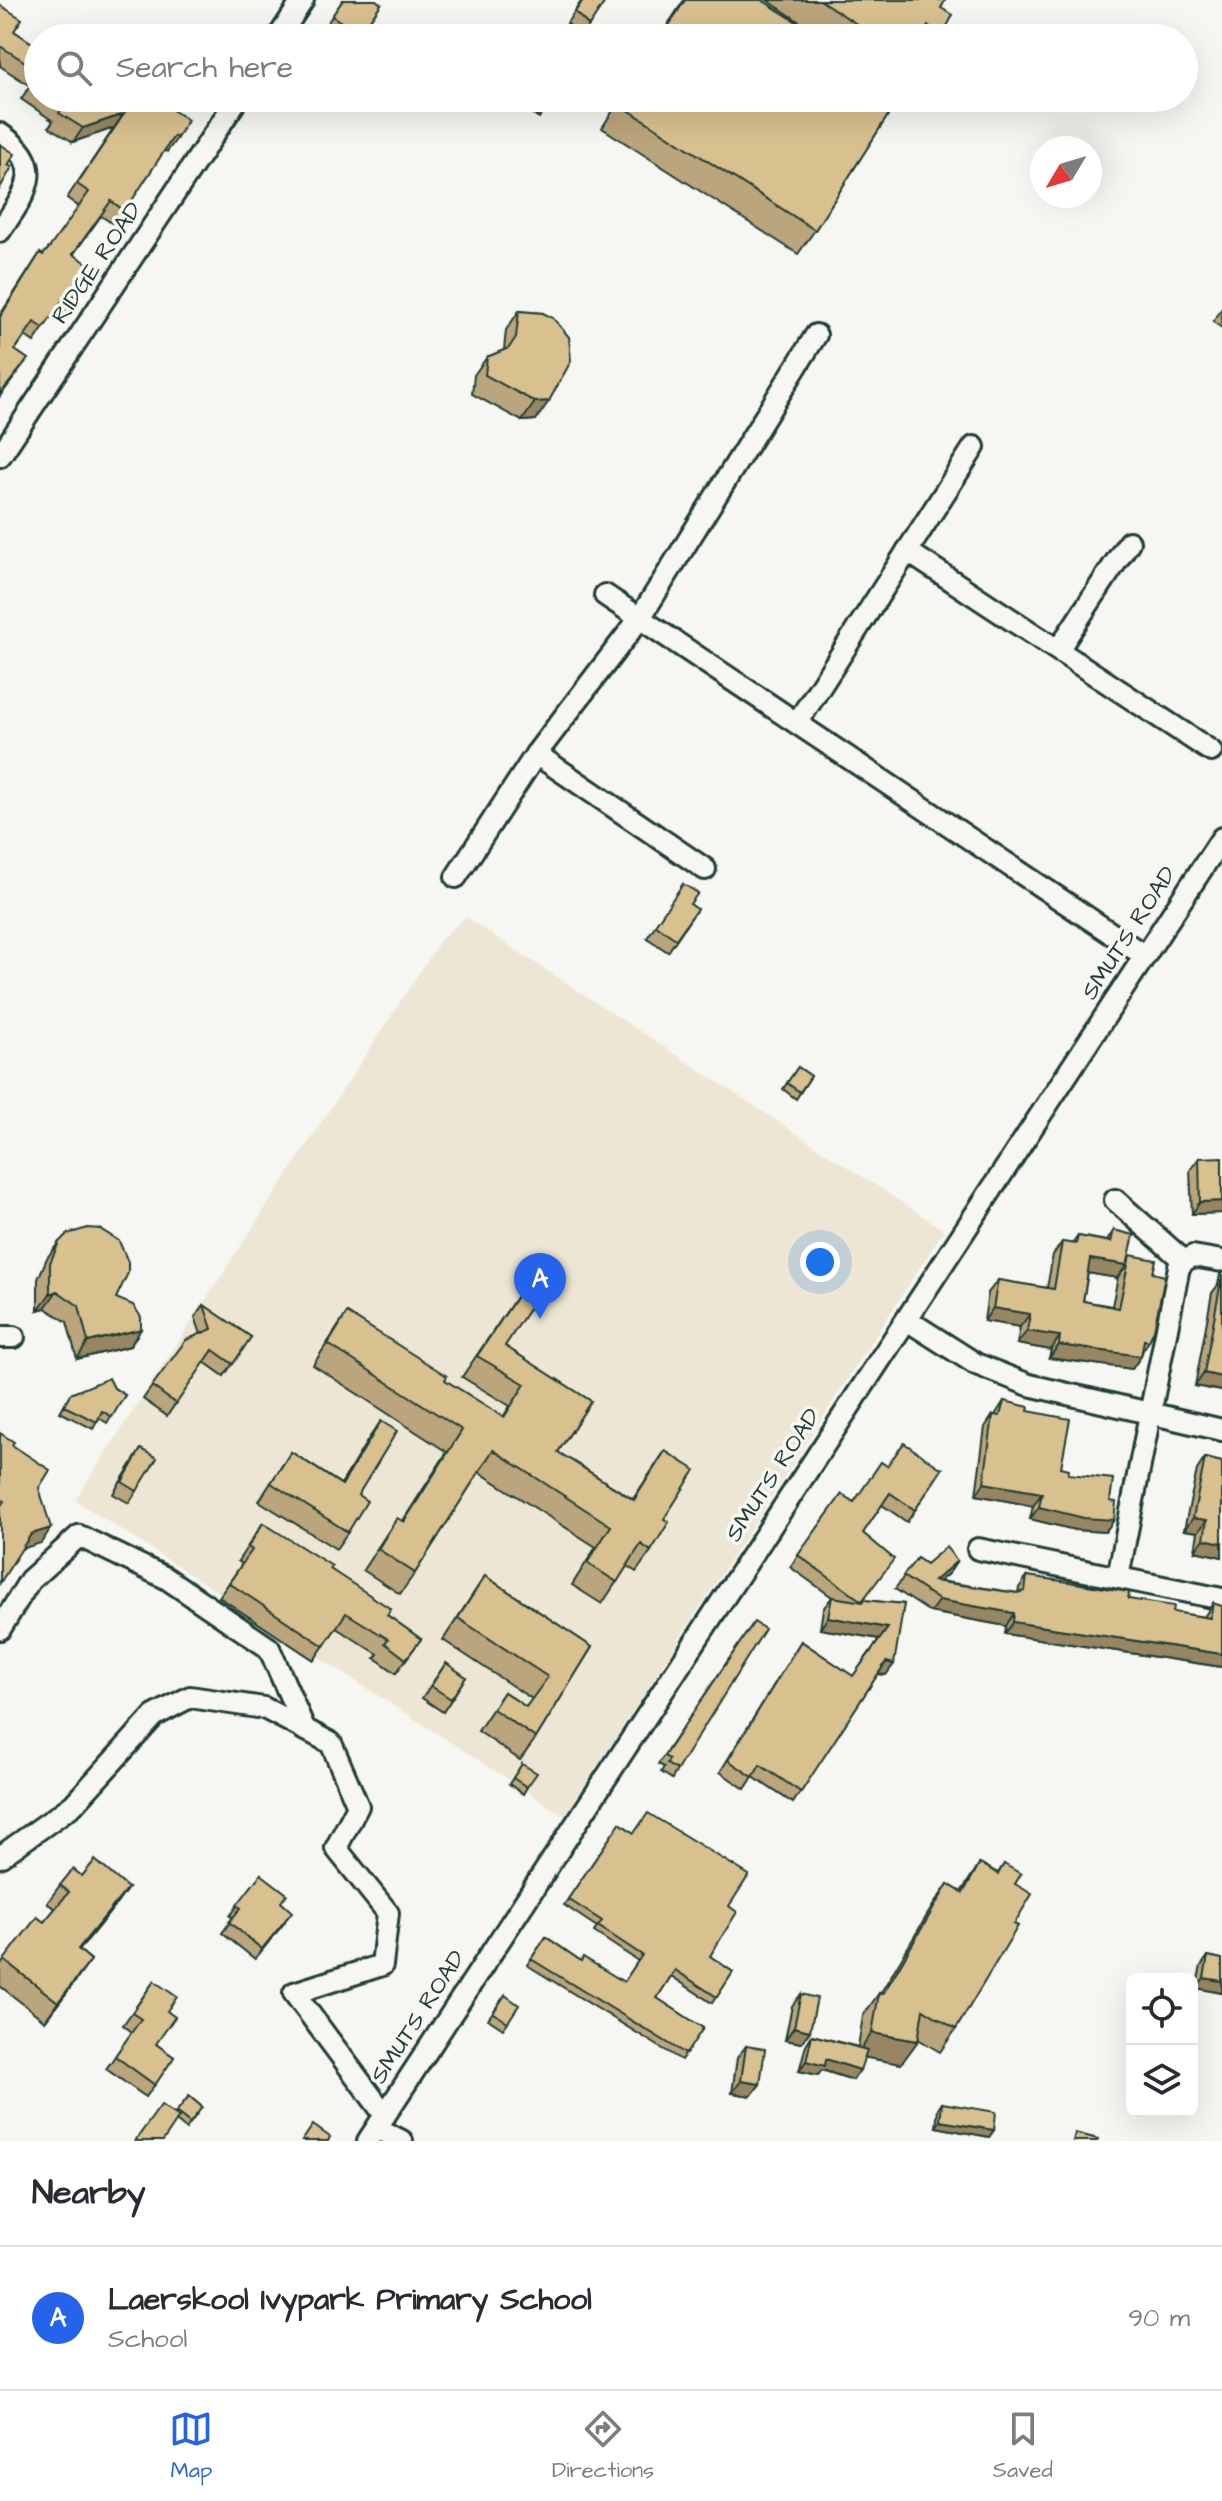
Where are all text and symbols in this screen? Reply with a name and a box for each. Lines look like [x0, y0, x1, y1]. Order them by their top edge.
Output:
search box [24, 24, 1198, 112]
icon: search [52, 46, 96, 90]
text: Search here [116, 47, 293, 89]
north arrow [1030, 136, 1102, 208]
street label: RIDGE ROAD [44, 195, 150, 331]
street label: SMUTS ROAD [1073, 860, 1185, 1006]
your location [800, 1242, 840, 1282]
pin: A [514, 1253, 566, 1319]
street label: SMUTS ROAD [717, 1402, 829, 1548]
street label: SMUTS ROAD [362, 1944, 474, 2090]
map controls [1126, 1973, 1198, 2117]
button: locate [1126, 1973, 1198, 2045]
button: layers [1126, 2045, 1198, 2117]
text: Nearby [32, 2169, 146, 2217]
text: Laerskool Ivypark Primary School [108, 2279, 592, 2321]
text: A [50, 2300, 66, 2336]
text: 90 m [1128, 2300, 1190, 2336]
text: School [108, 2321, 187, 2357]
tab: Map [169, 2407, 213, 2486]
tab: Directions [552, 2407, 654, 2486]
tab: Saved [993, 2407, 1053, 2486]

